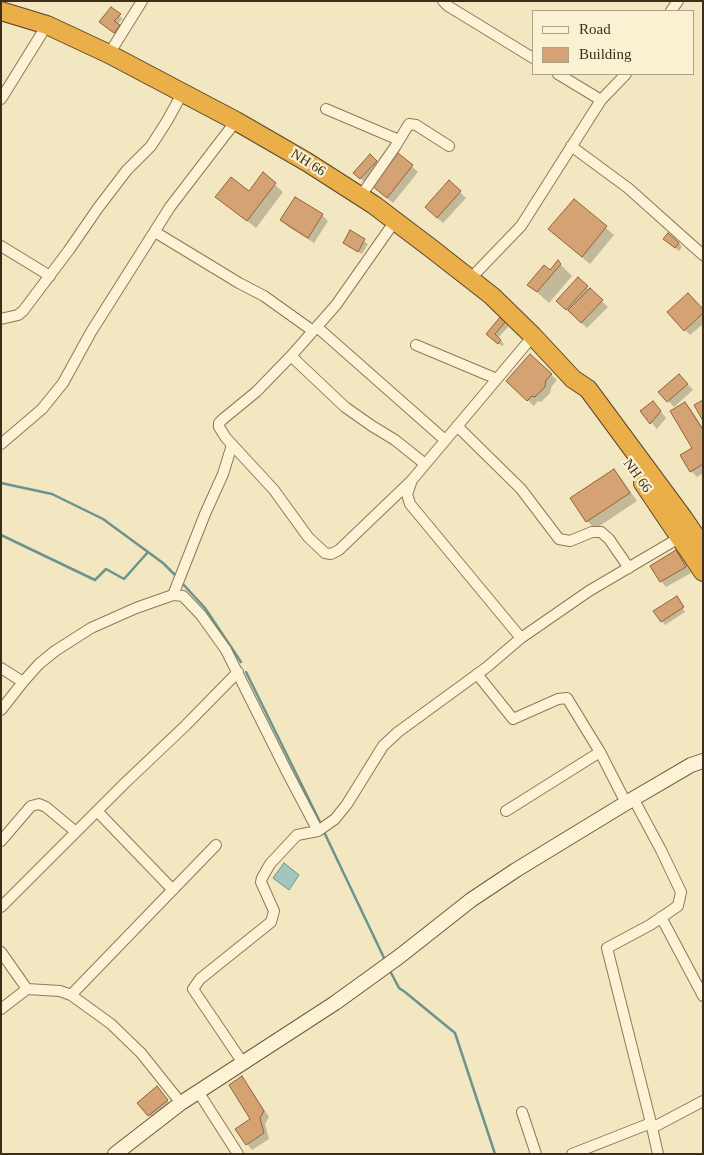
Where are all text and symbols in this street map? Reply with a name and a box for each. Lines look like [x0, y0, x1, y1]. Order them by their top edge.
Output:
legend [532, 10, 694, 75]
text: Road [579, 21, 611, 37]
text: Building [579, 46, 632, 62]
street label: NH 66 [288, 146, 328, 180]
street label: NH 66 [619, 456, 655, 496]

